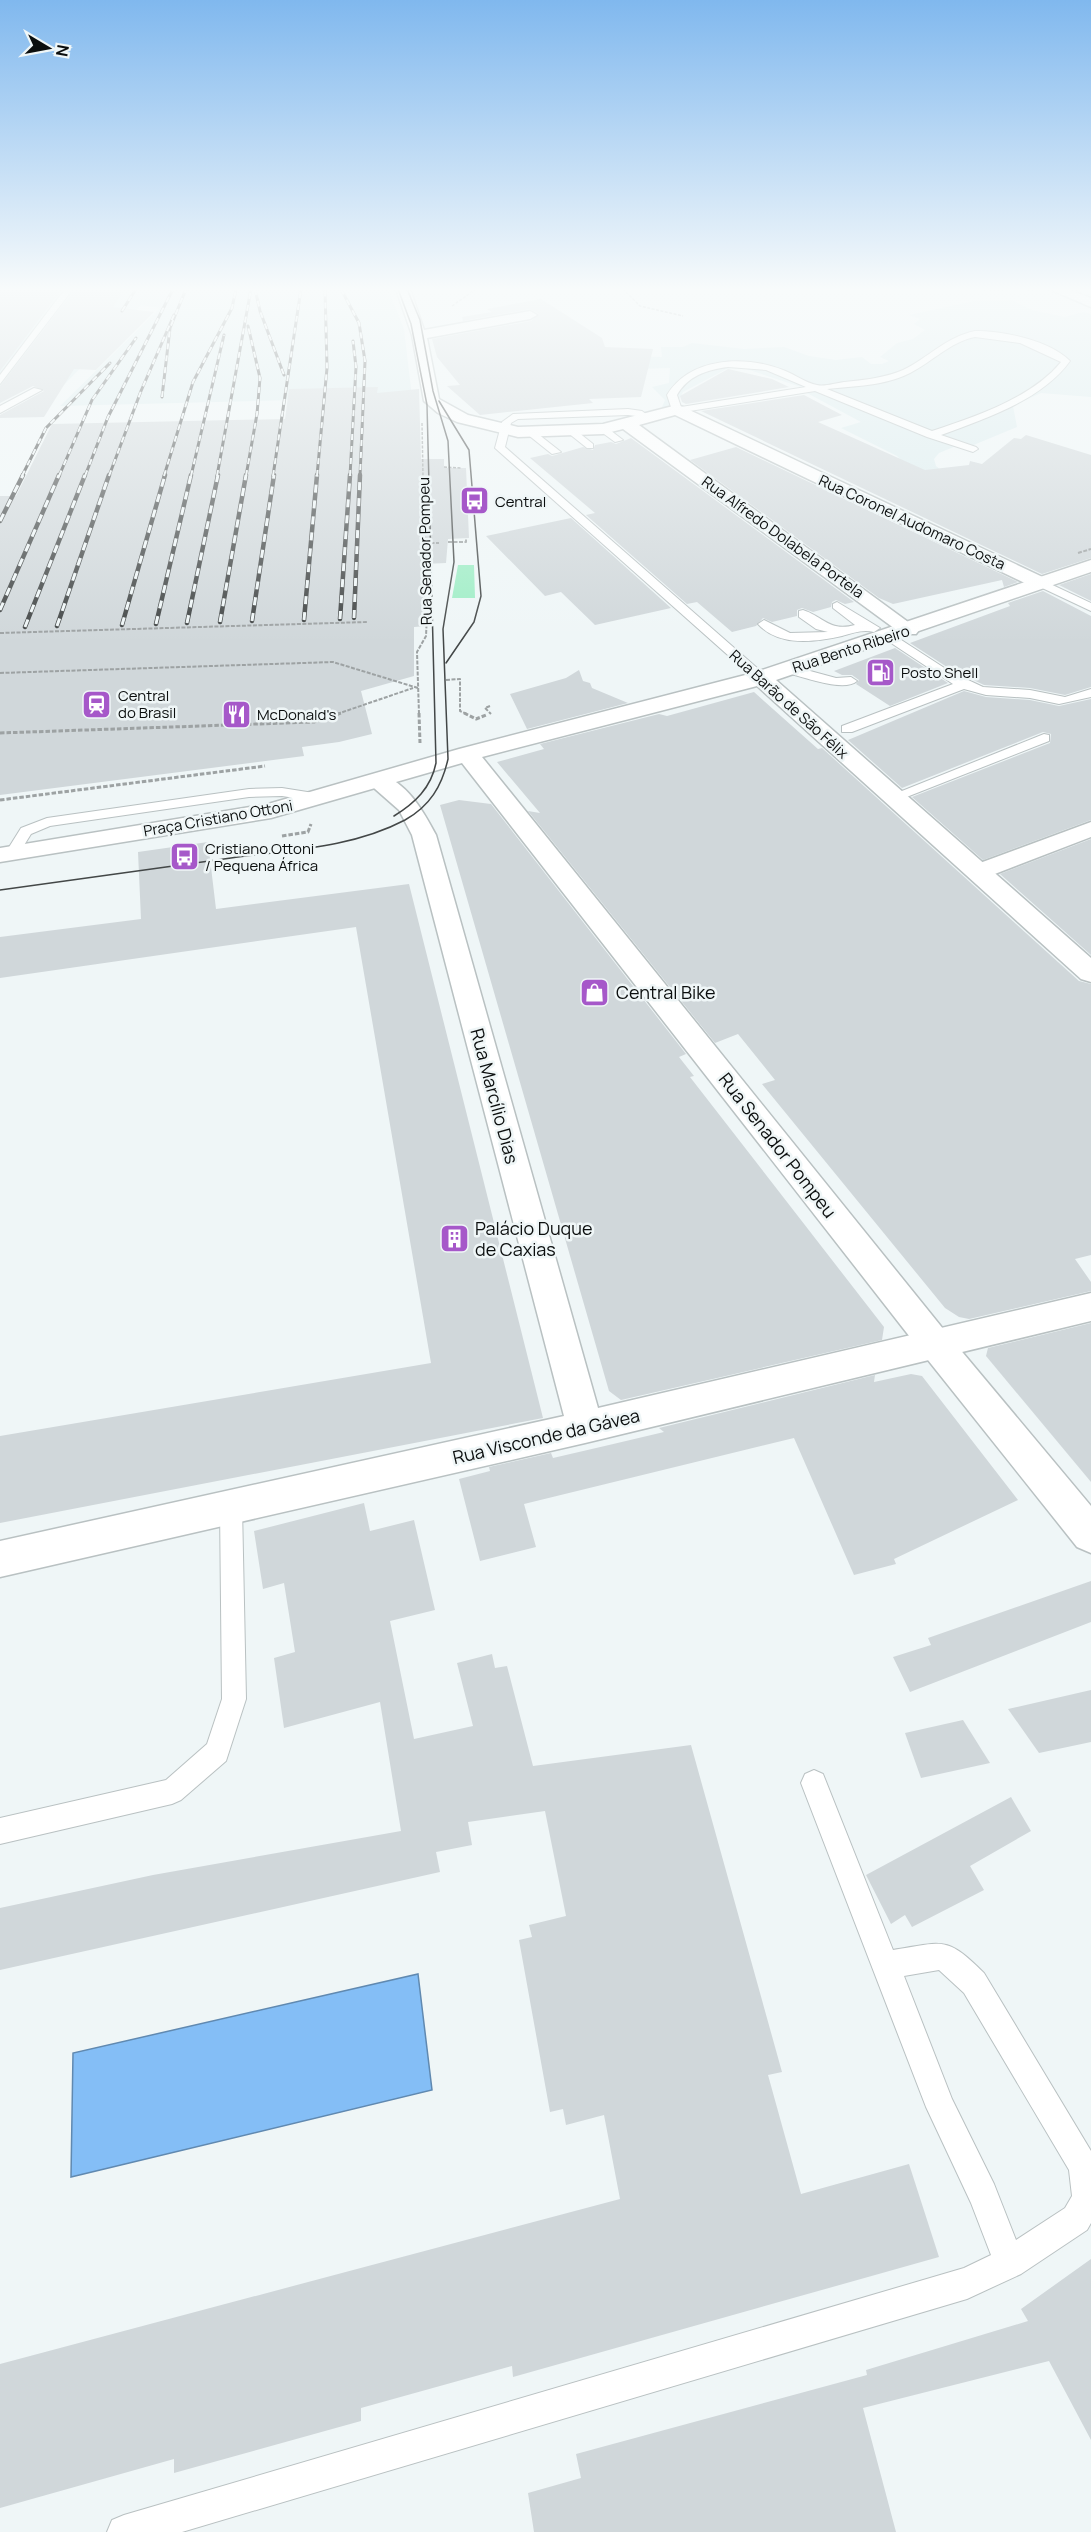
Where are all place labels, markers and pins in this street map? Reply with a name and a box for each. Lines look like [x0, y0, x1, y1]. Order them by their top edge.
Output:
bus stop icon: Central [458, 485, 490, 517]
place label: Central [495, 491, 546, 512]
fuel station icon: Posto Shell [864, 656, 896, 688]
place label: Posto Shell [901, 662, 978, 683]
place label: Central do Brasil [118, 685, 176, 723]
station icon: Central do Brasil [81, 688, 113, 720]
restaurant icon: McDonald's [220, 698, 252, 730]
place label: McDonald's [257, 704, 336, 725]
place label: Cristiano Ottoni / Pequena África [205, 838, 318, 876]
bus stop icon: Cristiano Ottoni / Pequena África [168, 841, 200, 873]
shop icon: Central Bike [579, 976, 611, 1008]
place label: Central Bike [616, 980, 715, 1004]
place label: Palácio Duque de Caxias [475, 1216, 592, 1261]
building icon: Palácio Duque de Caxias [438, 1222, 470, 1254]

